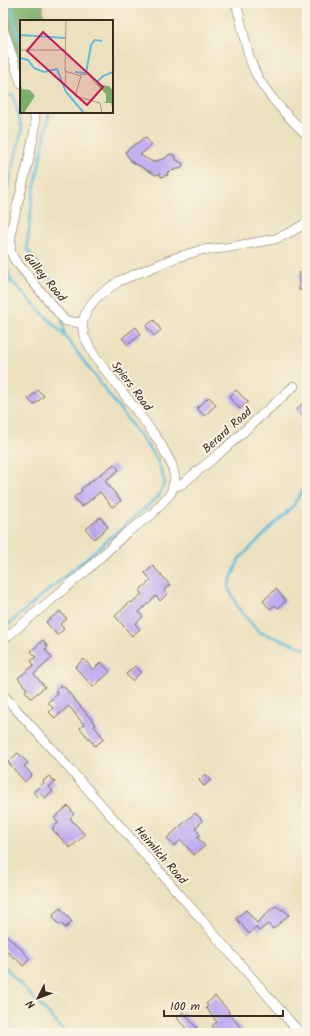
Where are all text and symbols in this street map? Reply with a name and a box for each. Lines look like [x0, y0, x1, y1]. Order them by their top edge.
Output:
inset map [20, 20, 113, 113]
street label: Gulley Road [19, 248, 71, 307]
street label: Spiers Road [106, 357, 157, 416]
street label: Berard Road [198, 402, 257, 458]
street label: Heimlich Road [130, 822, 192, 890]
north arrow [18, 978, 58, 1018]
scale bar [164, 992, 283, 1018]
text: N [22, 995, 40, 1013]
text: 100 m [170, 997, 201, 1016]

